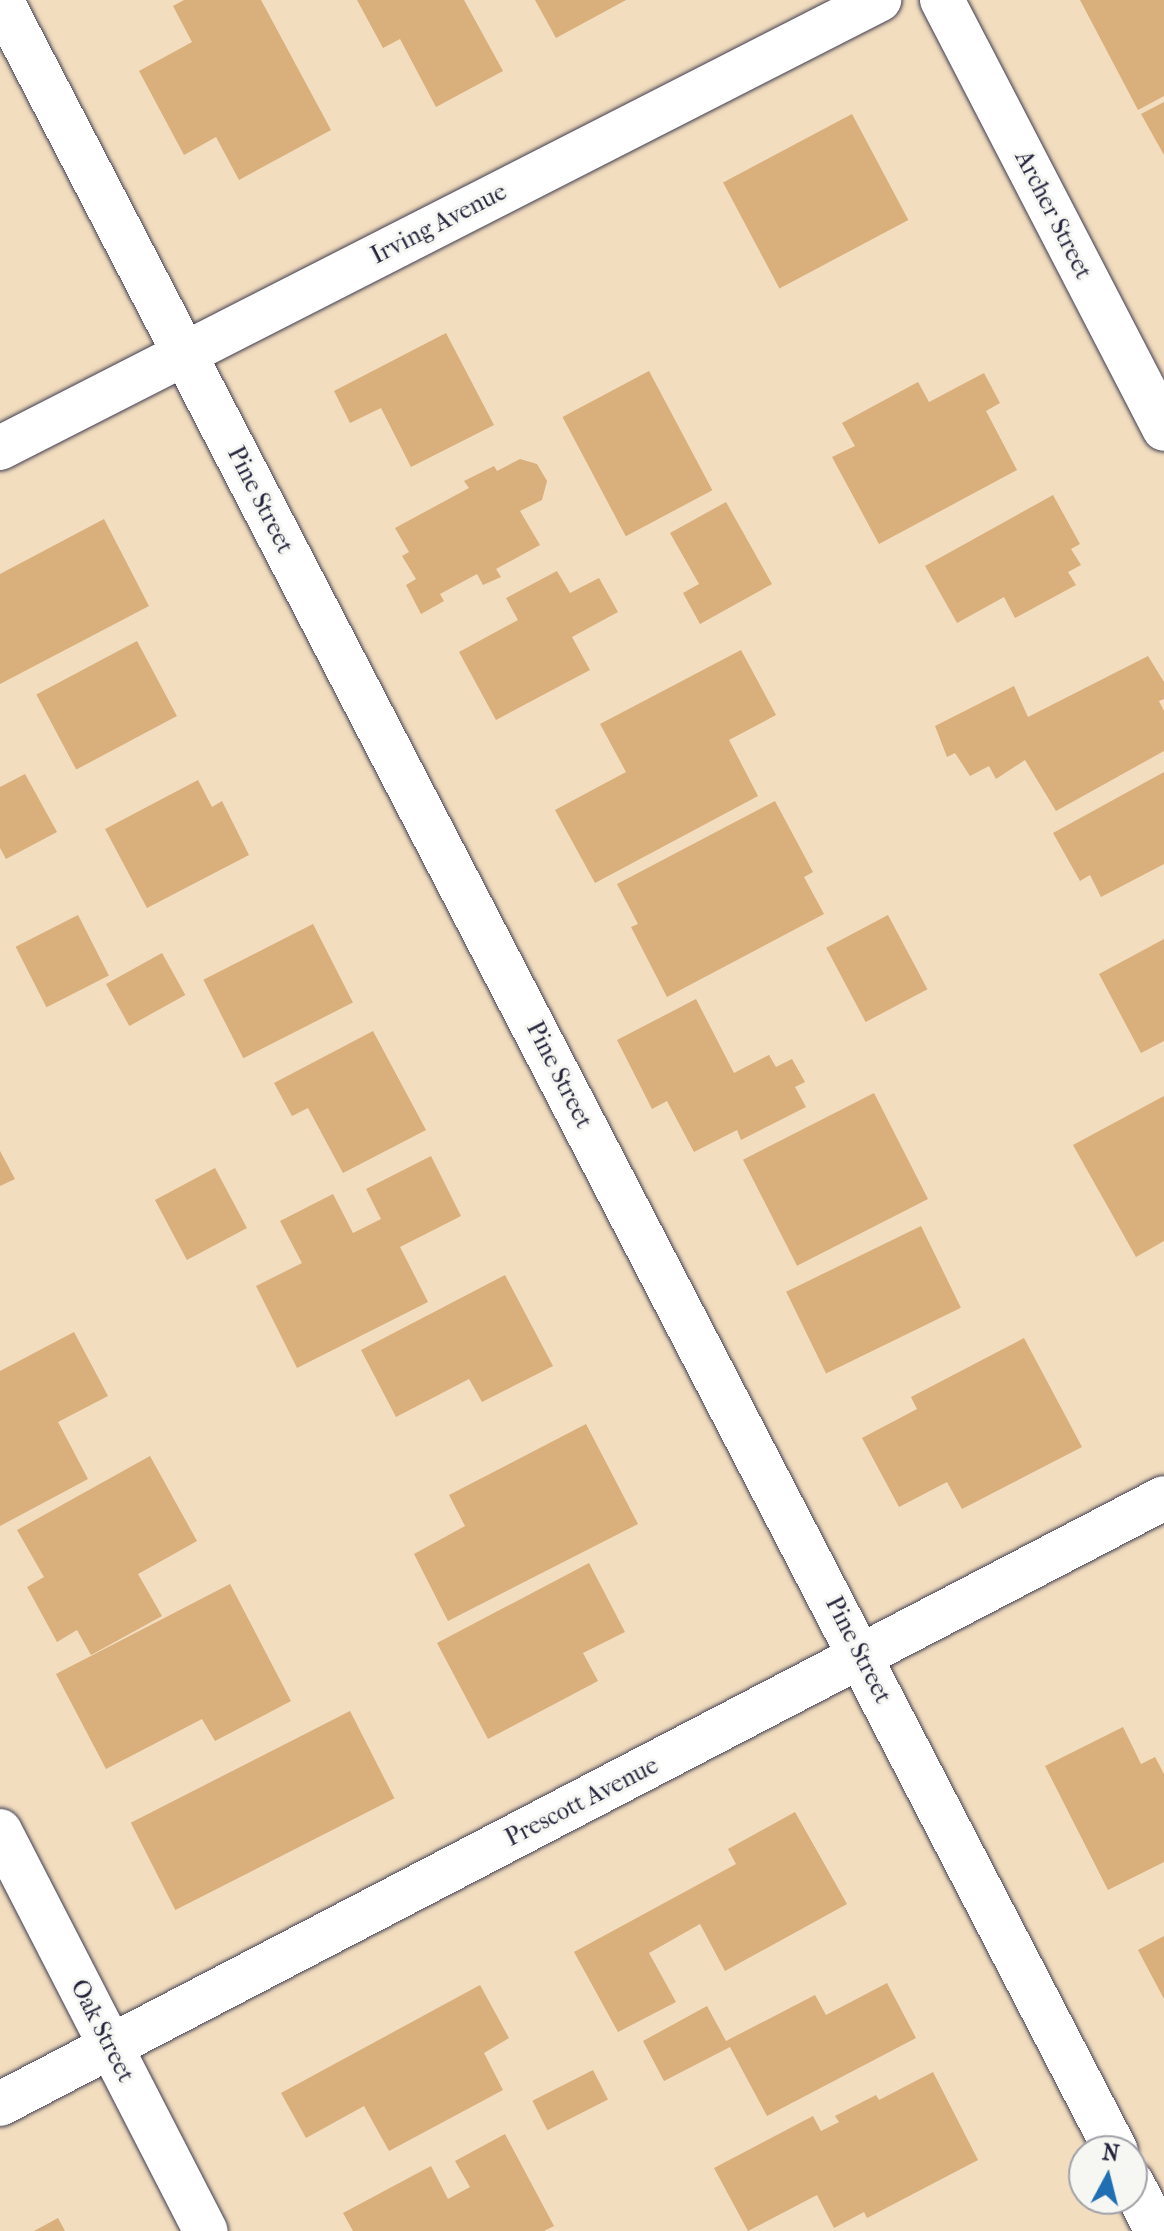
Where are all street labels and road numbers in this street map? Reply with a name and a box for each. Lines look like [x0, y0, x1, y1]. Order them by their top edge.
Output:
street label: Archer Street [1008, 146, 1098, 284]
street label: Irving Avenue [366, 178, 512, 270]
street label: Pine Street [221, 442, 299, 558]
street label: Pine Street [520, 1017, 598, 1133]
street label: Pine Street [819, 1592, 897, 1708]
street label: Prescott Avenue [501, 1751, 663, 1853]
street label: Oak Street [64, 1975, 140, 2087]

